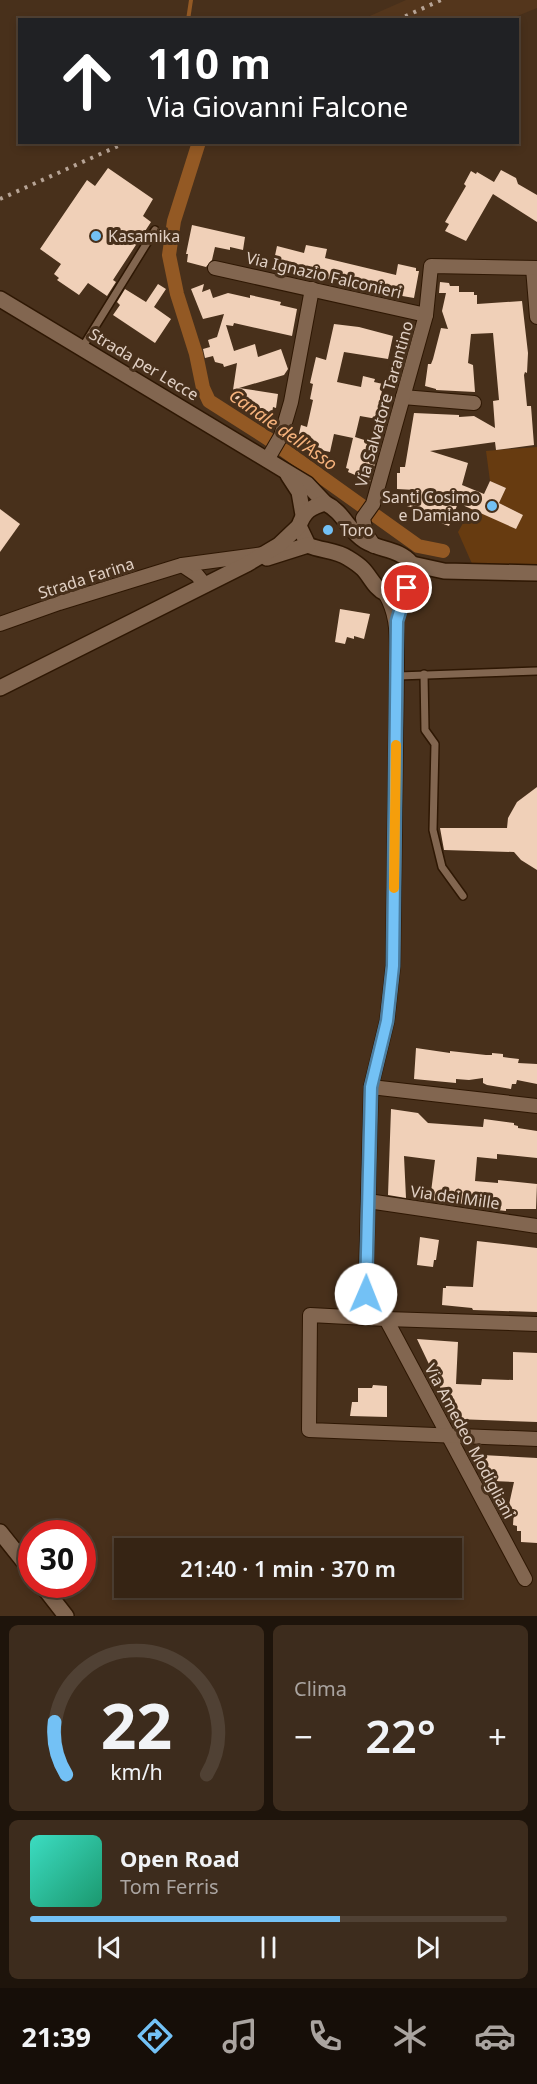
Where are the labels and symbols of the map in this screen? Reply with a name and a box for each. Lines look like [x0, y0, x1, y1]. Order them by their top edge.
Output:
place label: Kasamika [108, 225, 180, 247]
marker: Kasamika [89, 229, 103, 243]
street label: Via Ignazio Falconieri [244, 246, 404, 304]
street label: Via Salvatore Tarantino [350, 318, 418, 490]
street label: Strada per Lecce [85, 323, 203, 405]
water label: Canale dell'Asso [225, 383, 342, 475]
place label: Santi Cosimo e Damiano [382, 486, 480, 526]
marker: Santi Cosimo e Damiano [485, 499, 499, 513]
place label: Toro [340, 519, 373, 541]
marker: Toro [321, 523, 335, 537]
street label: Strada Farina [35, 552, 137, 604]
pin [381, 562, 432, 613]
street label: Via dei Mille [409, 1180, 501, 1214]
position arrow [334, 1262, 398, 1326]
street label: Via Amedeo Modigliani [420, 1359, 520, 1523]
speed limit sign: 30 [18, 1520, 96, 1598]

